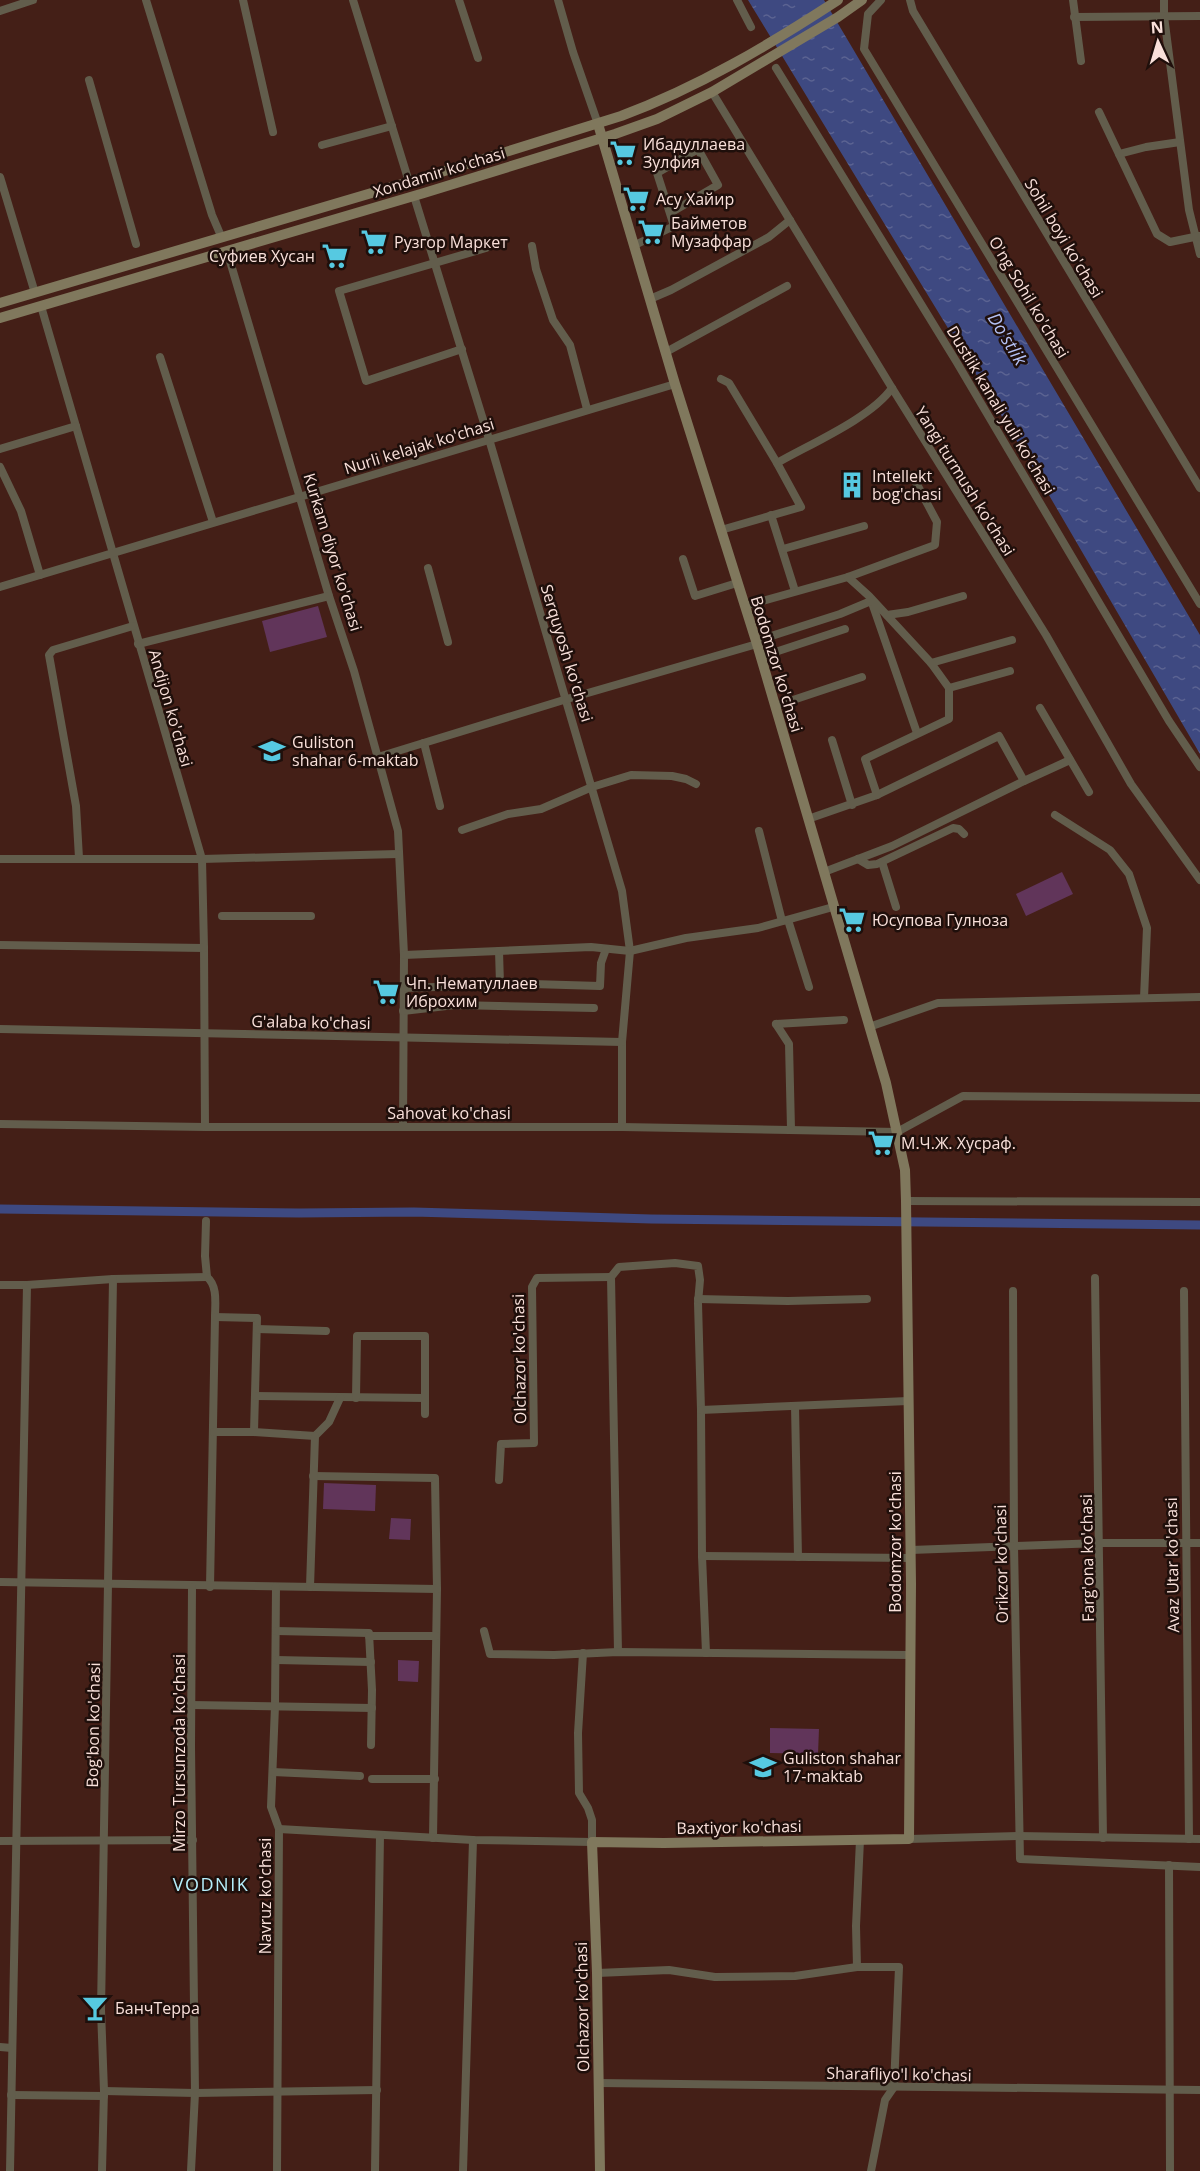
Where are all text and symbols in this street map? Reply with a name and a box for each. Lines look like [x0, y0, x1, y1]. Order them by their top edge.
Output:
north arrow [1128, 12, 1188, 72]
text: N [1150, 16, 1164, 38]
place label: Ибадуллаева Зулфия [643, 133, 745, 173]
supermarket icon: Ибадуллаева Зулфия [608, 138, 638, 168]
street label: Xondamir ko'chasi [371, 142, 507, 202]
street label: Sohil boyi ko'chasi [1020, 174, 1108, 302]
supermarket icon: Асу Хайир [621, 184, 651, 214]
place label: Асу Хайир [656, 188, 734, 210]
place label: Байметов Музаффар [671, 212, 752, 252]
supermarket icon: Байметов Музаффар [636, 217, 666, 247]
supermarket icon: Рузгор Маркет [359, 227, 389, 257]
place label: Рузгор Маркет [394, 231, 508, 253]
street label: O'ng Sohil ko'chasi [984, 232, 1074, 362]
supermarket icon: Суфиев Хусан [320, 241, 350, 271]
place label: Суфиев Хусан [209, 245, 315, 267]
water label: Do'stlik [983, 308, 1034, 370]
street label: Dustlik kanali yuli ko'chasi [942, 322, 1060, 498]
street label: Yangi turmush ko'chasi [910, 402, 1020, 560]
street label: Nurli kelajak ko'chasi [341, 413, 497, 479]
place label: Intellekt bog'chasi [872, 465, 942, 505]
street label: Kurkam diyor ko'chasi [298, 470, 368, 634]
building icon: Intellekt bog'chasi [837, 470, 867, 500]
street label: Serquyosh ko'chasi [536, 582, 598, 724]
street label: Bodomzor ko'chasi [746, 593, 808, 735]
street label: Andijon ko'chasi [144, 647, 198, 769]
place label: Guliston shahar 6-maktab [292, 731, 419, 771]
school or university icon: Guliston shahar 6-maktab [257, 736, 287, 766]
supermarket icon: Юсупова Гулноза [837, 905, 867, 935]
place label: Юсупова Гулноза [872, 909, 1008, 931]
place label: Чп. Нематуллаев Иброхим [406, 972, 538, 1012]
supermarket icon: Чп. Нематуллаев Иброхим [371, 977, 401, 1007]
street label: G'alaba ko'chasi [251, 1010, 371, 1034]
street label: Sahovat ko'chasi [387, 1102, 511, 1124]
supermarket icon: М.Ч.Ж. Хусраф. [866, 1128, 896, 1158]
place label: М.Ч.Ж. Хусраф. [901, 1132, 1016, 1154]
street label: Olchazor ko'chasi [507, 1294, 531, 1424]
street label: Bodomzor ko'chasi [884, 1471, 906, 1613]
street label: Farg'ona ko'chasi [1075, 1494, 1099, 1622]
street label: Avaz Utar ko'chasi [1160, 1497, 1184, 1633]
street label: Orikzor ko'chasi [989, 1504, 1013, 1624]
street label: Mirzo Tursunzoda ko'chasi [168, 1654, 190, 1852]
street label: Bog'bon ko'chasi [81, 1662, 105, 1788]
place label: Guliston shahar 17-maktab [783, 1747, 901, 1787]
school or university icon: Guliston shahar 17-maktab [748, 1752, 778, 1782]
street label: Baxtiyor ko'chasi [676, 1815, 802, 1839]
street label: Navruz ko'chasi [254, 1838, 276, 1954]
district label: VODNIK [173, 1872, 249, 1896]
street label: Olchazor ko'chasi [570, 1942, 594, 2072]
bar icon: БанчТерра [80, 1993, 110, 2023]
place label: БанчТерра [115, 1997, 200, 2019]
street label: Sharafliyo'l ko'chasi [826, 2062, 972, 2086]

